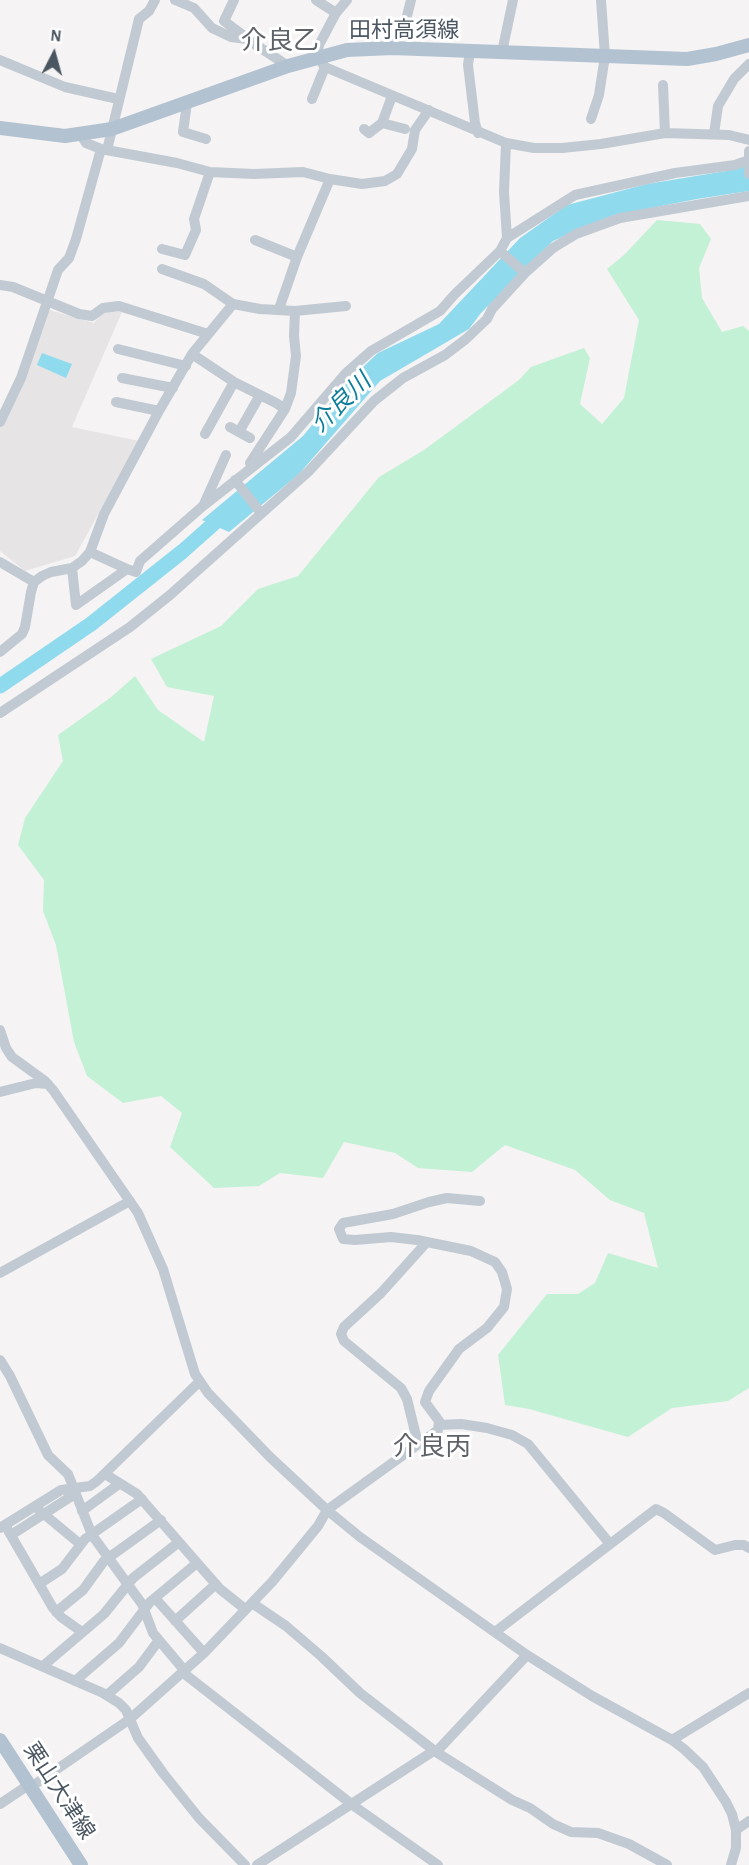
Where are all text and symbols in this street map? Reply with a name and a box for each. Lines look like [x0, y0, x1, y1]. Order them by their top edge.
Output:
street label: 田村高須線 [349, 17, 459, 43]
north arrow [24, 24, 84, 84]
district label: 介良乙 [241, 25, 319, 57]
text: N [50, 28, 62, 45]
water label: 介良川 [305, 368, 377, 438]
district label: 介良丙 [393, 1431, 471, 1463]
street label: 栗山大津線 [18, 1738, 100, 1844]

